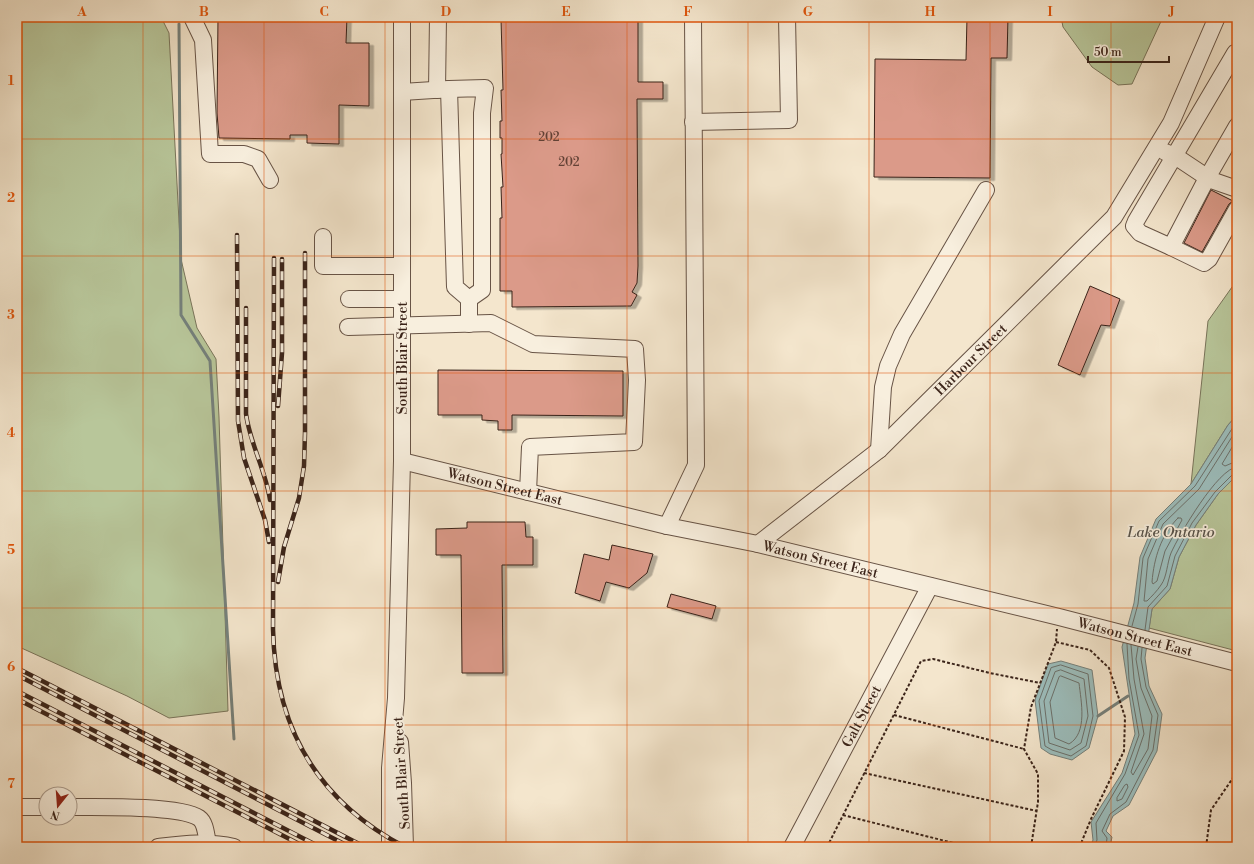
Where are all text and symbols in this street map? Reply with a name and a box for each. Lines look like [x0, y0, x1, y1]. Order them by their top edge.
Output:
text: A [76, 4, 87, 20]
text: B [199, 4, 209, 20]
text: C [319, 4, 329, 20]
text: D [441, 4, 451, 20]
text: E [561, 4, 571, 20]
text: F [683, 4, 693, 20]
text: G [803, 4, 814, 20]
text: H [925, 4, 936, 20]
text: I [1047, 4, 1053, 20]
text: J [1167, 4, 1175, 20]
scale bar [1088, 38, 1169, 64]
text: 50 m [1094, 45, 1122, 60]
text: 1 [8, 73, 15, 89]
house number: 202 [538, 130, 560, 145]
house number: 202 [558, 155, 580, 170]
text: 2 [7, 190, 15, 206]
street label: South Blair Street [394, 302, 412, 414]
text: 3 [7, 307, 15, 323]
street label: Harbour Street [931, 320, 1011, 400]
text: 4 [7, 425, 16, 441]
street label: Watson Street East [444, 464, 564, 510]
water label: Lake Ontario [1126, 523, 1215, 542]
street label: Watson Street East [760, 537, 880, 583]
text: 5 [7, 542, 15, 558]
street label: Watson Street East [1075, 614, 1194, 661]
text: 6 [7, 659, 15, 675]
street label: Galt Street [838, 683, 886, 751]
street label: South Blair Street [389, 716, 415, 830]
text: 7 [7, 776, 15, 792]
north arrow [38, 786, 78, 826]
text: N [49, 807, 62, 823]

